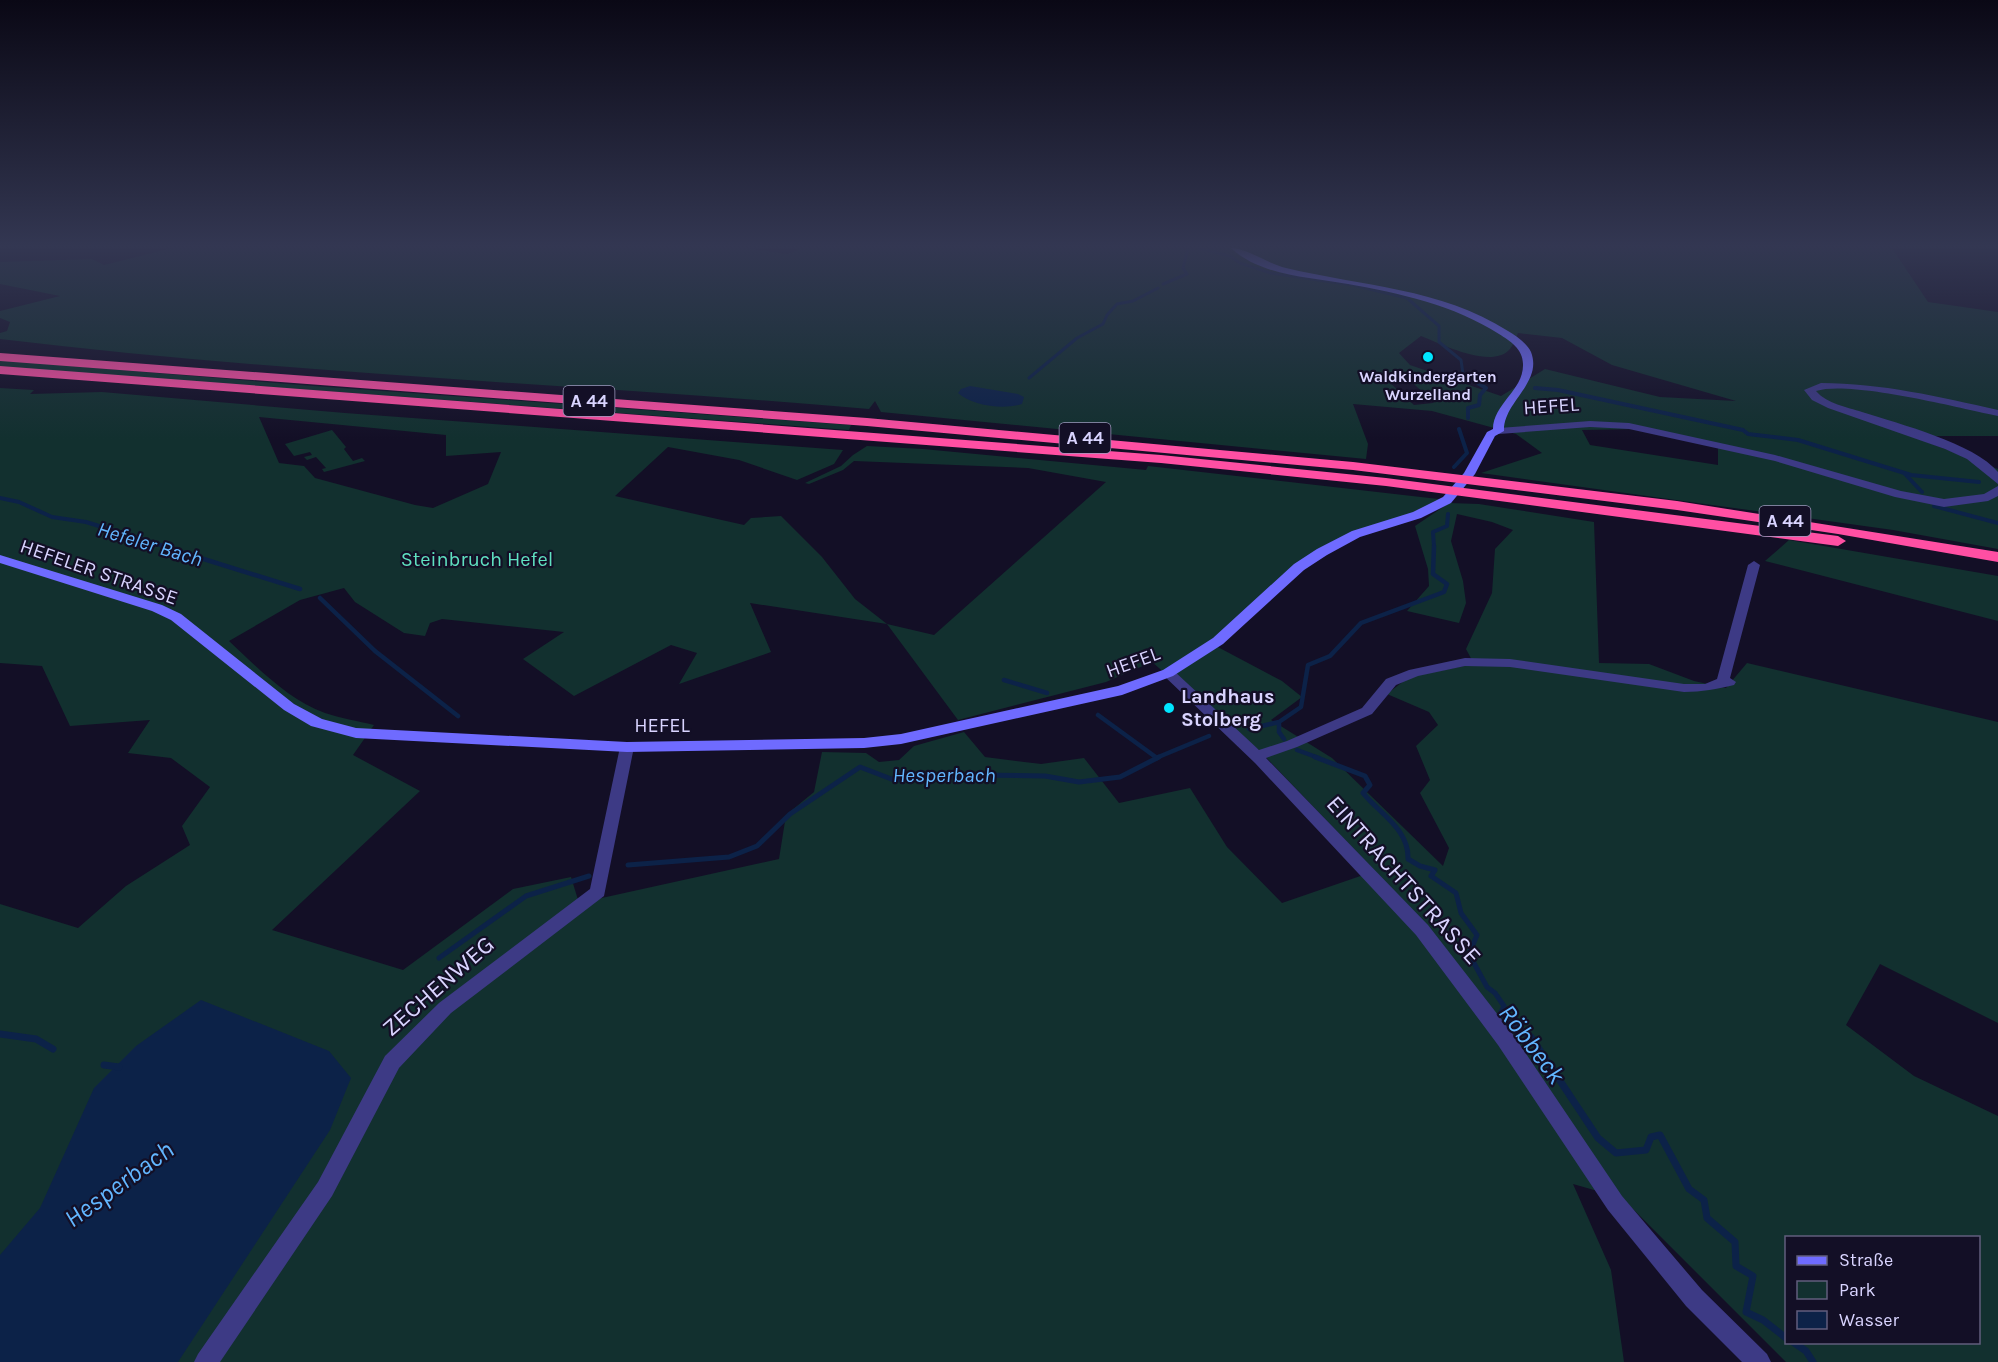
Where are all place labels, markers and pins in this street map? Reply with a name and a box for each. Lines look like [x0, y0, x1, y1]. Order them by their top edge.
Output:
marker: Waldkindergarten Wurzelland [1421, 350, 1435, 364]
place label: Waldkindergarten Wurzelland [1359, 367, 1497, 404]
place label: Landhaus Stolberg [1181, 685, 1275, 731]
marker: Landhaus Stolberg [1162, 701, 1176, 715]

